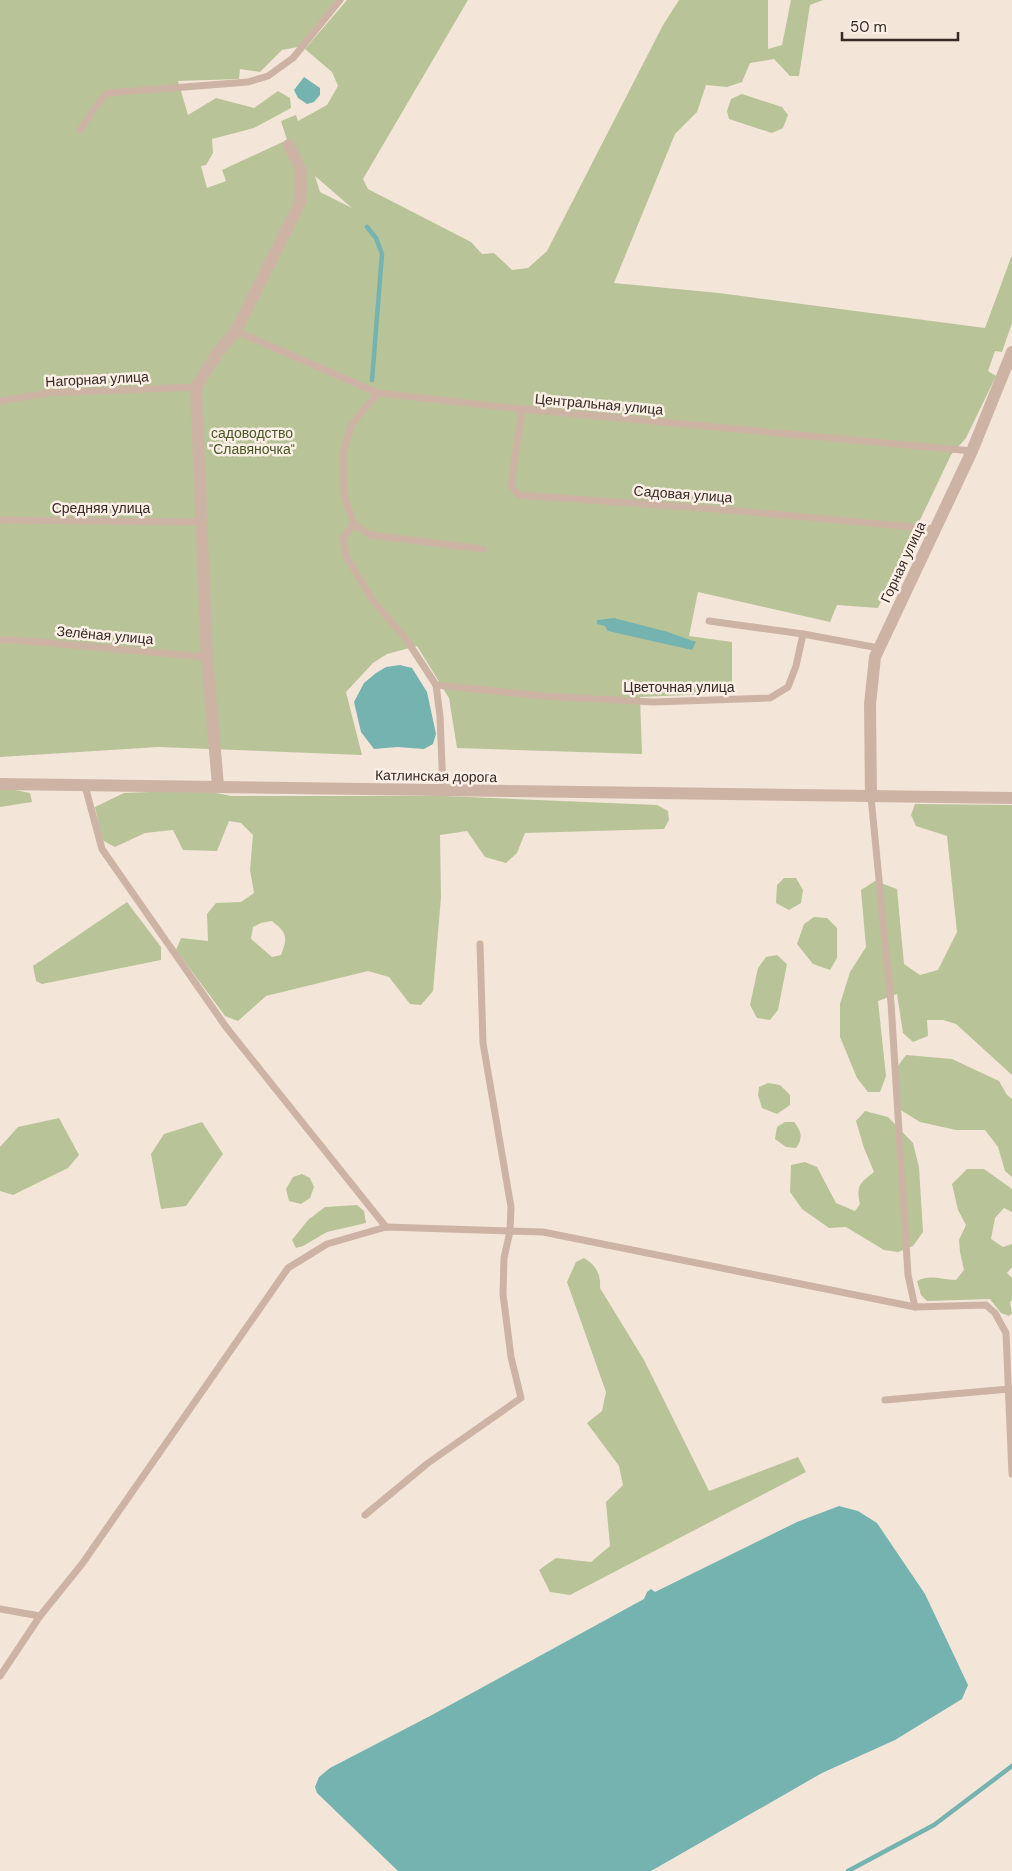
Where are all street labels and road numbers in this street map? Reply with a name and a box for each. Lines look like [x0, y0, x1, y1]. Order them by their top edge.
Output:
street label: Нагорная улица [45, 367, 149, 391]
street label: Центральная улица [534, 389, 664, 419]
street label: Садовая улица [633, 482, 733, 506]
street label: Средняя улица [52, 499, 151, 517]
street label: Горная улица [876, 518, 930, 605]
street label: Зелёная улица [56, 622, 154, 648]
street label: Цветочная улица [623, 678, 735, 696]
street label: Катлинская дорога [375, 766, 497, 786]

